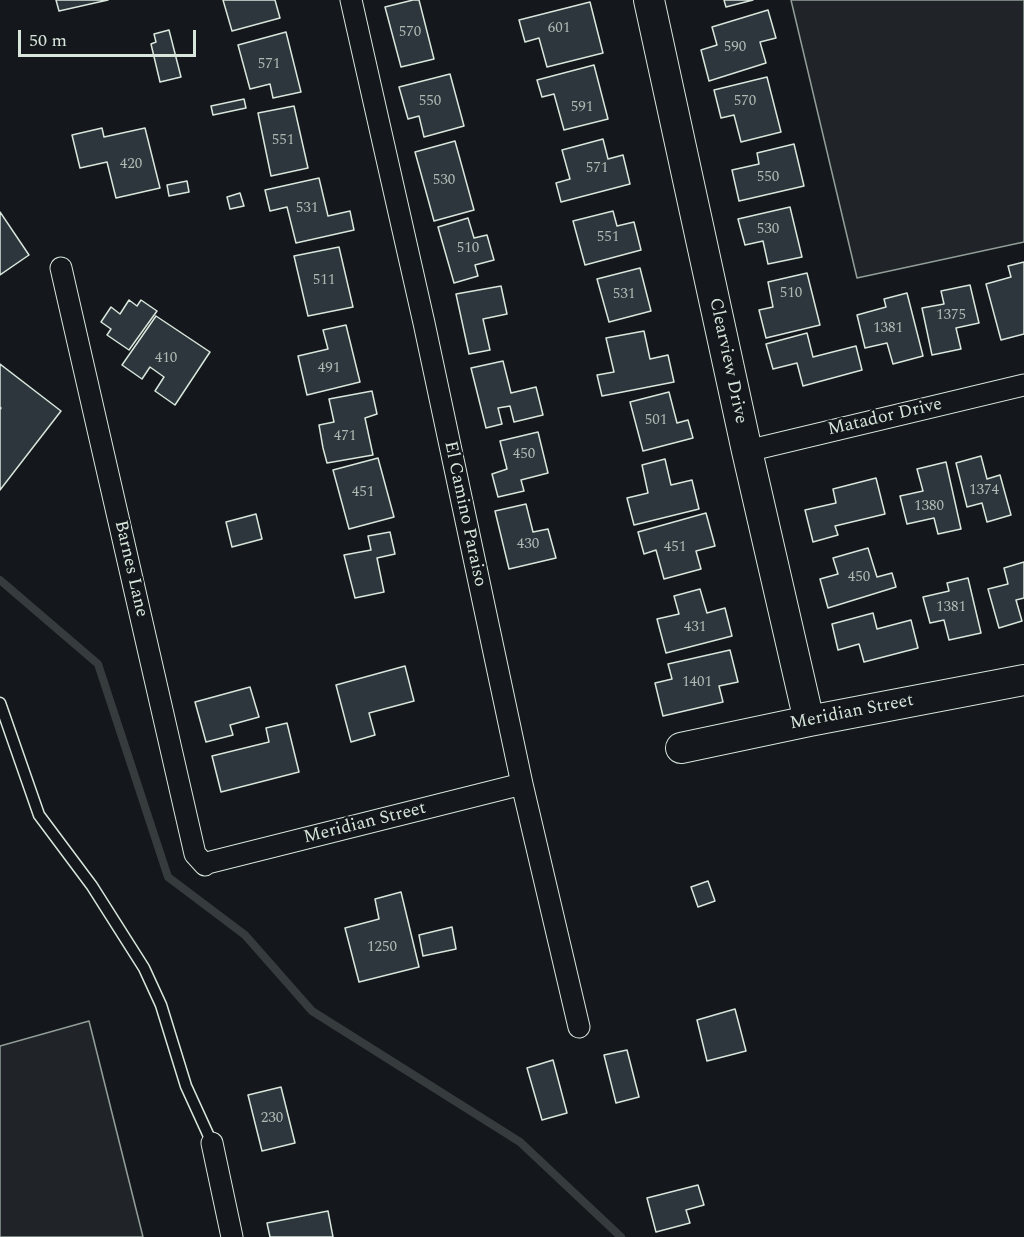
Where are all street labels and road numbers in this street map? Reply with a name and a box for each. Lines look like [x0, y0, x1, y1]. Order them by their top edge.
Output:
street label: Clearview Drive [703, 296, 751, 426]
street label: Matador Drive [826, 394, 944, 442]
street label: El Camino Paraiso [438, 439, 490, 589]
street label: Barnes Lane [108, 519, 152, 619]
street label: Meridian Street [788, 690, 916, 736]
street label: Meridian Street [302, 798, 428, 850]

